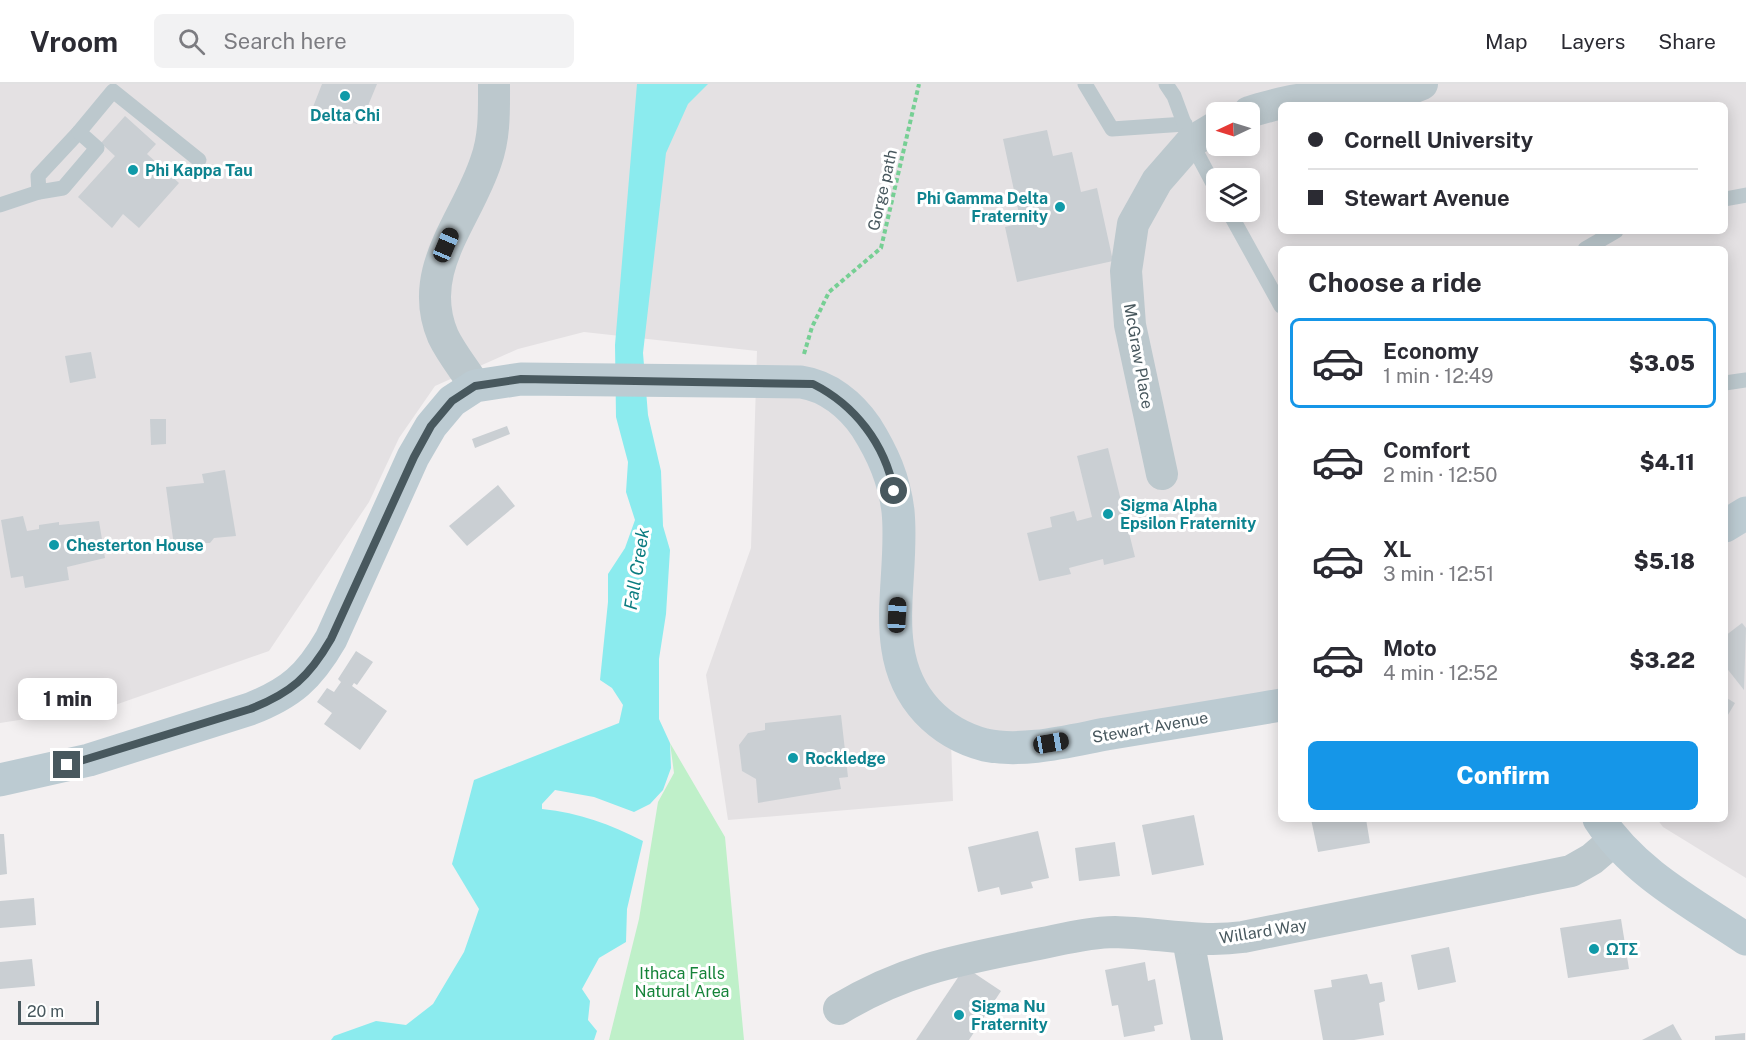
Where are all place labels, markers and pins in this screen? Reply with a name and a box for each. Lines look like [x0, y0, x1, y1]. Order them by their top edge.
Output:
marker: Delta Chi [338, 89, 352, 103]
place label: Delta Chi [310, 106, 380, 125]
place label: Phi Kappa Tau [145, 161, 253, 180]
marker: Phi Kappa Tau [126, 163, 140, 177]
place label: Phi Gamma Delta Fraternity [917, 189, 1048, 226]
marker: Phi Gamma Delta Fraternity [1053, 200, 1067, 214]
place label: Sigma Alpha Epsilon Fraternity [1120, 496, 1256, 533]
marker: Sigma Alpha Epsilon Fraternity [1101, 507, 1115, 521]
place label: Chesterton House [66, 536, 204, 555]
marker: Chesterton House [47, 538, 61, 552]
place label: Rockledge [805, 749, 886, 768]
marker: Rockledge [786, 751, 800, 765]
place label: ΩΤΣ [1606, 940, 1639, 959]
marker: ΩΤΣ [1587, 942, 1601, 956]
place label: Sigma Nu Fraternity [971, 997, 1048, 1034]
marker: Sigma Nu Fraternity [952, 1008, 966, 1022]

